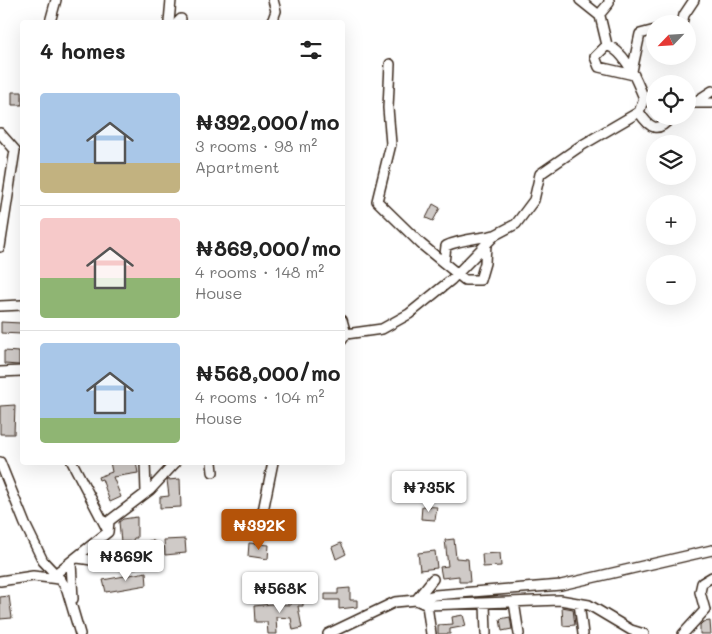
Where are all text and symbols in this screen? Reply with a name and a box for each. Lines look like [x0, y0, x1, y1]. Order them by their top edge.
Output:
north arrow [646, 15, 696, 65]
map controls [646, 15, 696, 305]
icon: filters [297, 36, 325, 64]
text: 4 homes [40, 37, 126, 64]
button: locate [646, 75, 696, 125]
text: ₦392,000/mo [195, 108, 340, 135]
icon: home [80, 113, 140, 173]
text: 3 rooms · 98 m² [195, 135, 317, 156]
button: layers [646, 135, 696, 185]
text: Apartment [195, 156, 280, 177]
button: + [646, 195, 696, 245]
text: ₦869,000/mo [195, 234, 341, 261]
icon: home [80, 238, 140, 298]
button: − [646, 255, 696, 305]
text: 4 rooms · 148 m² [195, 261, 324, 282]
text: House [195, 282, 242, 303]
text: ₦568,000/mo [195, 359, 341, 386]
icon: home [80, 363, 140, 423]
text: 4 rooms · 104 m² [195, 386, 325, 407]
text: House [195, 407, 242, 428]
pin: ₦735K [394, 470, 464, 513]
text: ₦735K [403, 476, 455, 497]
pin: ₦392K [224, 508, 294, 551]
text: ₦392K [232, 514, 286, 535]
pin: ₦869K [91, 540, 161, 582]
text: ₦869K [99, 545, 153, 566]
pin: ₦568K [245, 572, 315, 614]
text: ₦568K [253, 577, 307, 598]

